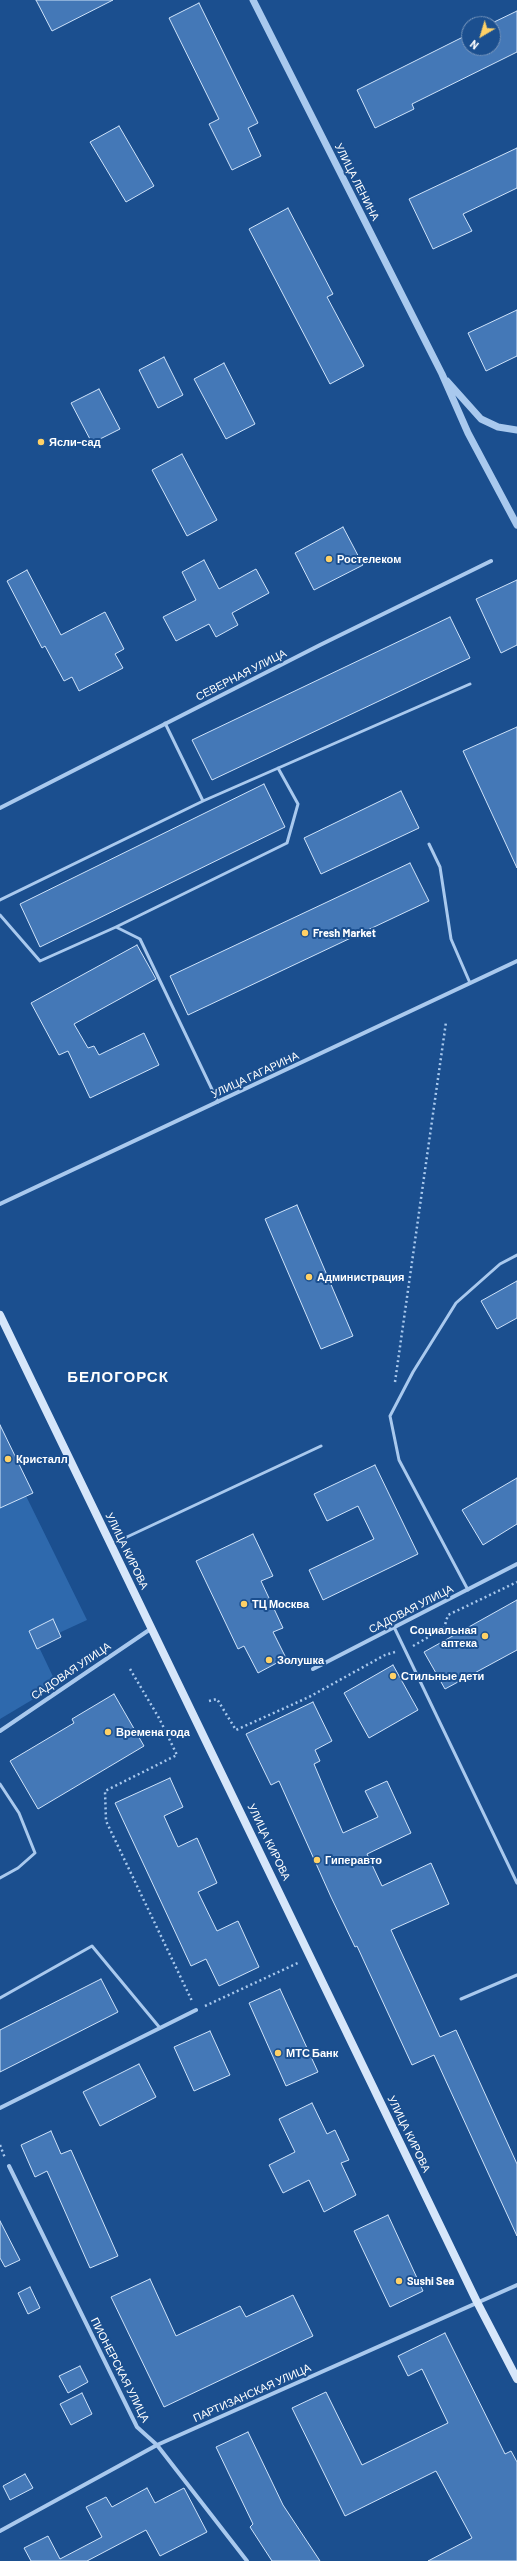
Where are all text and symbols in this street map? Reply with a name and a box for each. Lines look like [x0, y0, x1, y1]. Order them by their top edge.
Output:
north arrow [461, 16, 501, 56]
text: N [467, 38, 481, 52]
street label: УЛИЦА ЛЕНИНА [332, 141, 382, 223]
place label: Ясли-сад [49, 435, 101, 449]
marker: Ясли-сад [36, 437, 46, 447]
place label: Ростелеком [337, 552, 401, 566]
marker: Ростелеком [324, 554, 334, 564]
street label: СЕВЕРНАЯ УЛИЦА [193, 646, 289, 704]
place label: Fresh Market [313, 926, 376, 940]
marker: Fresh Market [300, 928, 310, 938]
street label: УЛИЦА ГАГАРИНА [209, 1049, 301, 1101]
place label: Администрация [317, 1270, 405, 1284]
marker: Администрация [304, 1272, 314, 1282]
district label: БЕЛОГОРСК [67, 1368, 169, 1386]
place label: Кристалл [16, 1452, 68, 1466]
marker: Кристалл [3, 1454, 13, 1464]
street label: УЛИЦА КИРОВА [103, 1510, 151, 1592]
street label: САДОВАЯ УЛИЦА [367, 1582, 455, 1636]
place label: ТЦ Москва [252, 1597, 309, 1611]
marker: ТЦ Москва [239, 1599, 249, 1609]
place label: Социальная аптека [410, 1623, 477, 1649]
marker: Социальная аптека [480, 1631, 490, 1641]
street label: САДОВАЯ УЛИЦА [29, 1640, 113, 1702]
place label: Золушка [277, 1653, 324, 1667]
marker: Золушка [264, 1655, 274, 1665]
place label: Стильные дети [401, 1669, 484, 1683]
marker: Стильные дети [388, 1671, 398, 1681]
place label: Времена года [116, 1725, 190, 1739]
marker: Времена года [103, 1727, 113, 1737]
street label: УЛИЦА КИРОВА [245, 1801, 293, 1883]
place label: Гиперавто [325, 1853, 382, 1867]
marker: Гиперавто [312, 1855, 322, 1865]
place label: МТС Банк [286, 2046, 338, 2060]
marker: МТС Банк [273, 2048, 283, 2058]
street label: УЛИЦА КИРОВА [385, 2093, 433, 2175]
place label: Sushi Sea [407, 2274, 454, 2288]
marker: Sushi Sea [394, 2276, 404, 2286]
street label: ПИОНЕРСКАЯ УЛИЦА [88, 2315, 152, 2425]
street label: ПАРТИЗАНСКАЯ УЛИЦА [191, 2361, 313, 2425]

